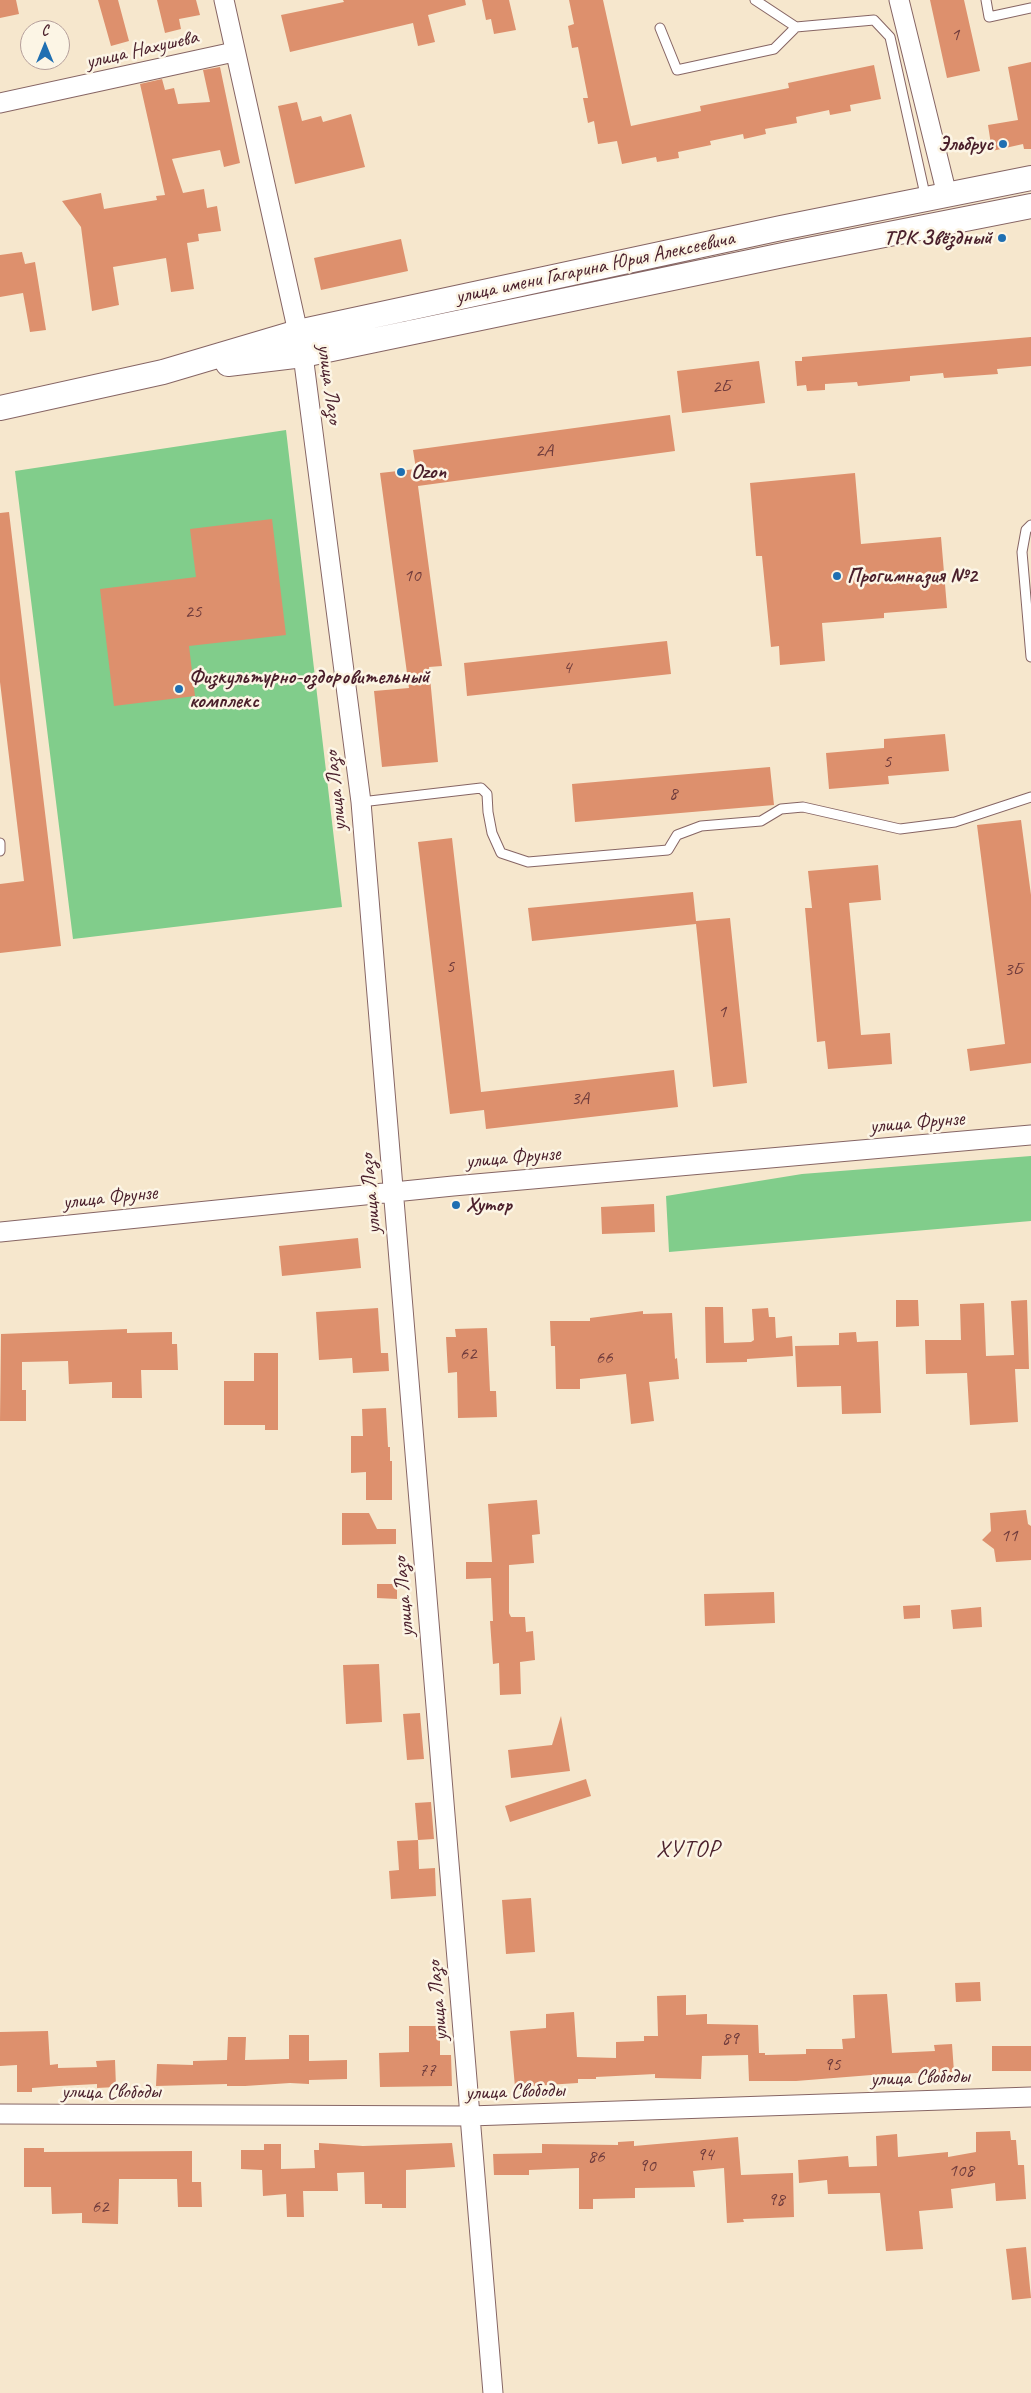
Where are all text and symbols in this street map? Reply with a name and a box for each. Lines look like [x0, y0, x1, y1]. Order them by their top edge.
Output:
north arrow [20, 20, 70, 70]
text: С [42, 22, 48, 39]
house number: 1 [951, 24, 959, 46]
street label: улица Нахушева [83, 25, 201, 75]
place label: Эльбрус [938, 131, 993, 157]
marker: Эльбрус [997, 138, 1009, 150]
place label: ТРК Звёздный [884, 225, 992, 251]
street label: улица имени Гагарина Юрия Алексеевича [453, 226, 737, 310]
marker: ТРК Звёздный [996, 232, 1008, 244]
street label: улица Лазо [311, 342, 347, 426]
house number: 2Б [712, 376, 730, 398]
house number: 2А [535, 440, 553, 462]
place label: Ozon [411, 459, 446, 485]
marker: Ozon [395, 466, 407, 478]
place label: Прогимназия №2 [847, 563, 977, 589]
house number: 10 [403, 565, 421, 587]
marker: Прогимназия №2 [831, 570, 843, 582]
house number: 25 [184, 601, 202, 623]
house number: 4 [563, 657, 571, 679]
place label: Физкультурно-оздоровительный комплекс [189, 664, 429, 714]
marker: Физкультурно-оздоровительный комплекс [173, 683, 185, 695]
street label: улица Лазо [319, 750, 353, 832]
house number: 5 [883, 751, 891, 773]
house number: 8 [669, 783, 677, 805]
house number: 5 [446, 956, 454, 978]
house number: 3Б [1004, 959, 1022, 981]
house number: 1 [718, 1001, 726, 1023]
house number: 3А [571, 1088, 589, 1110]
street label: улица Фрунзе [869, 1106, 965, 1140]
street label: улица Фрунзе [465, 1141, 561, 1175]
street label: улица Лазо [355, 1153, 387, 1235]
street label: улица Фрунзе [62, 1181, 158, 1215]
place label: Хутор [466, 1192, 512, 1218]
marker: Хутор [450, 1199, 462, 1211]
house number: 62 [459, 1343, 477, 1365]
house number: 66 [595, 1347, 613, 1369]
house number: 11 [1000, 1525, 1018, 1547]
street label: улица Лазо [388, 1556, 420, 1638]
district label: ХУТОР [655, 1836, 721, 1864]
street label: улица Лазо [422, 1960, 454, 2042]
house number: 89 [721, 2028, 739, 2050]
house number: 95 [823, 2054, 841, 2076]
house number: 77 [418, 2060, 436, 2082]
street label: улица Свободы [870, 2064, 970, 2092]
street label: улица Свободы [465, 2078, 565, 2106]
street label: улица Свободы [61, 2079, 161, 2105]
house number: 94 [696, 2144, 714, 2166]
house number: 86 [587, 2146, 605, 2168]
house number: 90 [638, 2155, 656, 2177]
house number: 108 [948, 2160, 974, 2182]
house number: 98 [767, 2189, 785, 2211]
house number: 62 [91, 2196, 109, 2218]

